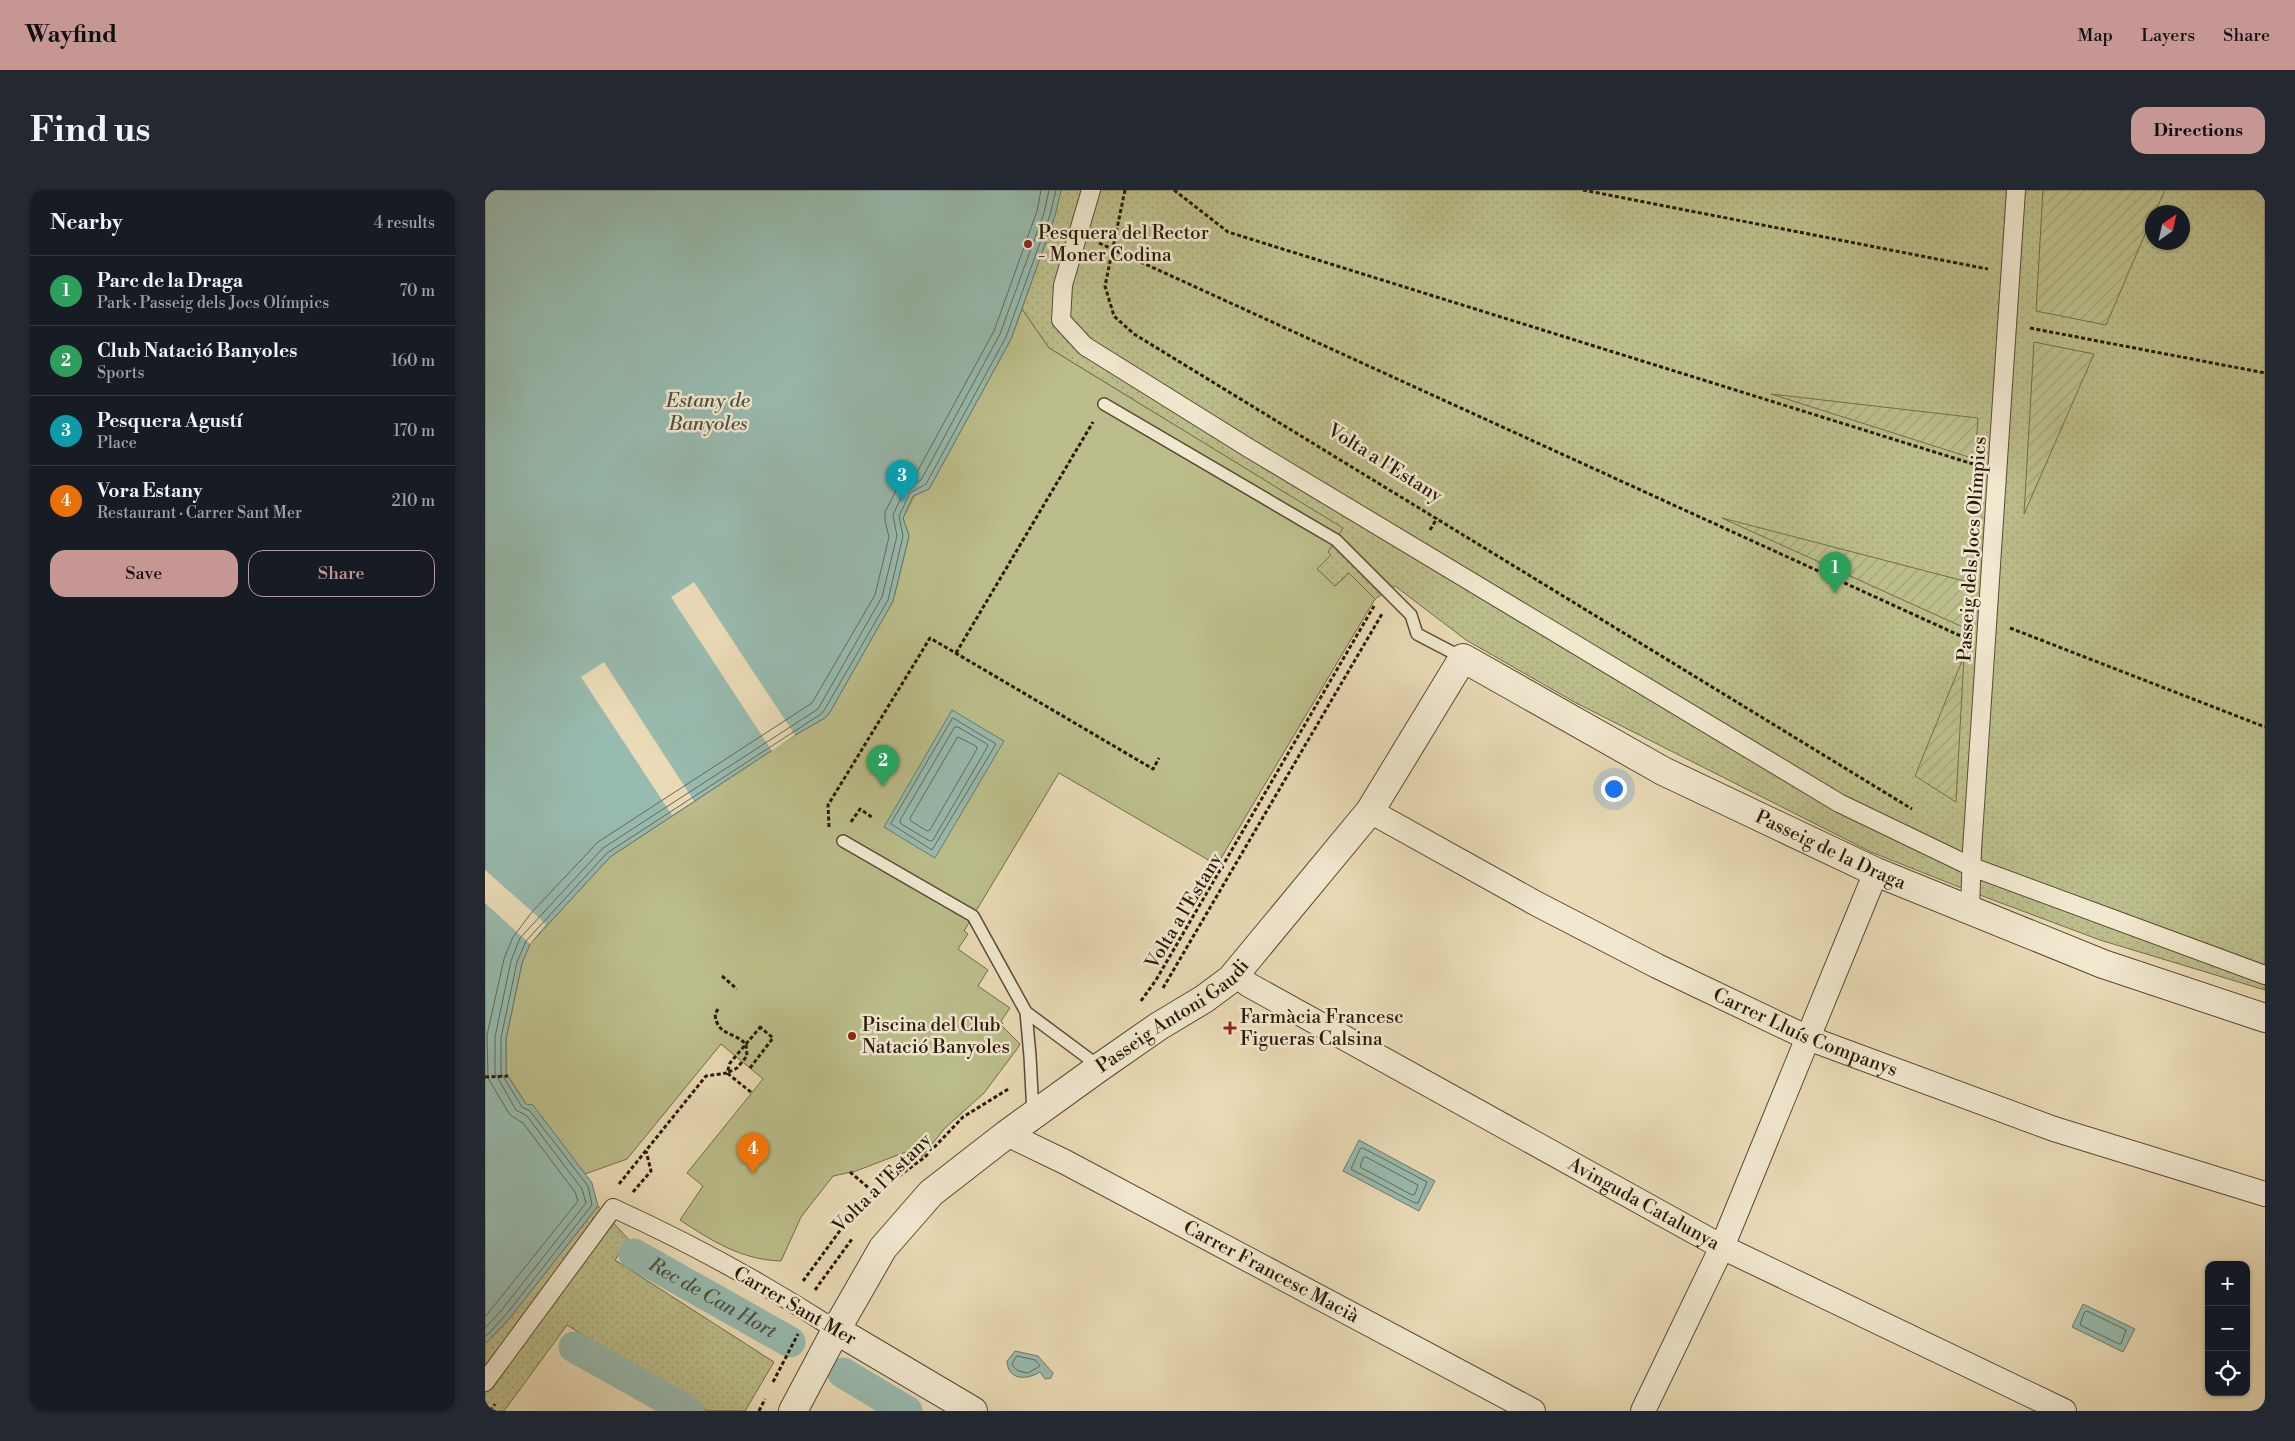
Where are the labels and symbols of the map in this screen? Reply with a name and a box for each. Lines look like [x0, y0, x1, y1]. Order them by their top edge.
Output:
north arrow [2145, 205, 2190, 250]
place label: Pesquera del Rector - Moner Codina [1038, 221, 1209, 267]
marker: Pesquera del Rector - Moner Codina [1022, 238, 1034, 250]
water label: Estany de Banyoles [665, 389, 751, 437]
street label: Volta a l'Estany [1322, 418, 1447, 508]
street label: Passeig dels Jocs Olímpics [1952, 436, 1992, 662]
pin: 3 [886, 460, 918, 501]
pin: 1 [1819, 552, 1851, 593]
pin: 2 [867, 745, 899, 786]
your location [1601, 776, 1627, 802]
street label: Passeig de la Draga [1751, 804, 1910, 895]
street label: Volta a l'Estany [1140, 848, 1228, 974]
street label: Passeig Antoni Gaudi [1091, 954, 1254, 1078]
street label: Carrer Lluís Companys [1709, 983, 1901, 1082]
place label: Farmàcia Francesc Figueras Calsina [1240, 1005, 1404, 1051]
place label: Piscina del Club Natació Banyoles [862, 1013, 1010, 1059]
marker: Farmàcia Francesc Figueras Calsina [1224, 1022, 1236, 1034]
marker: Piscina del Club Natació Banyoles [846, 1030, 858, 1042]
street label: Volta a l'Estany [827, 1128, 937, 1238]
pin: 4 [737, 1133, 769, 1174]
street label: Avinguda Catalunya [1563, 1151, 1724, 1255]
street label: Carrer Francesc Macià [1179, 1215, 1363, 1328]
water label: Rec de Can Hort [643, 1252, 781, 1344]
street label: Carrer Sant Mer [729, 1261, 861, 1351]

